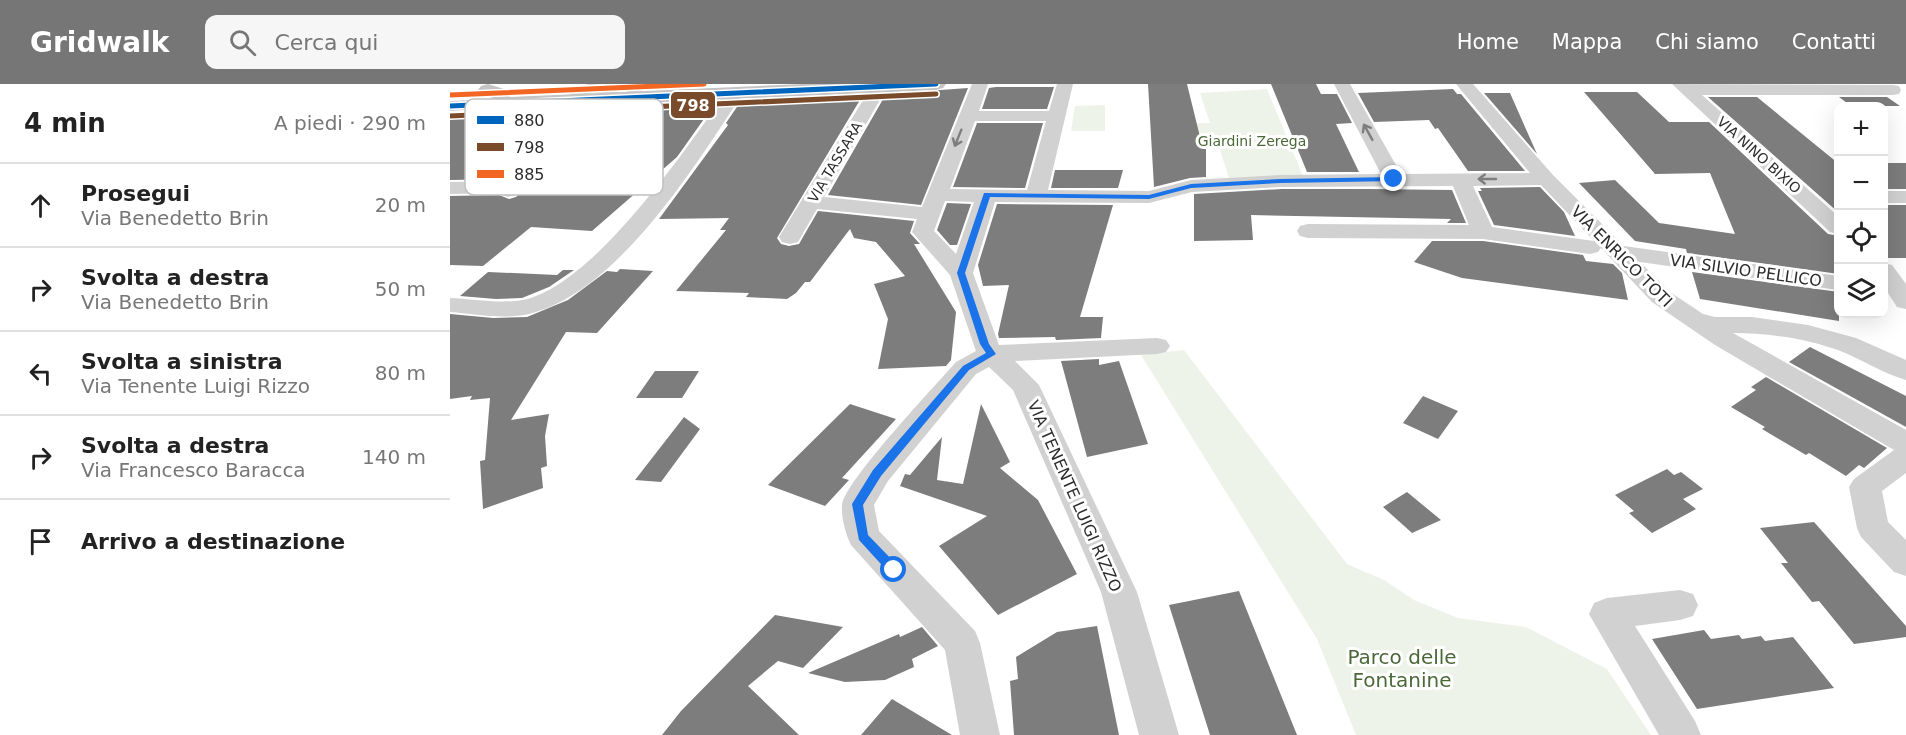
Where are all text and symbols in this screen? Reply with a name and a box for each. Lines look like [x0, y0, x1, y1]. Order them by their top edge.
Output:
search box [205, 15, 625, 69]
text: Gridwalk [30, 26, 169, 59]
icon: search [226, 26, 259, 59]
text: Cerca qui [274, 30, 378, 55]
text: Home [1457, 30, 1519, 54]
text: Mappa [1552, 30, 1622, 54]
text: Chi siamo [1655, 30, 1759, 54]
text: Contatti [1792, 30, 1876, 54]
line badge: 798 [670, 91, 716, 119]
text: 798 [676, 96, 710, 115]
legend [465, 99, 663, 195]
map controls [1834, 102, 1888, 318]
button: + [1834, 102, 1888, 156]
text: 4 min [24, 108, 106, 138]
text: A piedi · 290 m [274, 111, 426, 135]
text: 880 [514, 111, 545, 130]
street label: VIA NINO BIXIO [1714, 113, 1804, 197]
street label: VIA TASSARA [805, 118, 866, 205]
one-way arrow [1362, 123, 1373, 141]
one-way arrow [952, 129, 963, 147]
park label: Giardini Zerega [1198, 133, 1306, 149]
text: 798 [514, 138, 545, 157]
button: − [1834, 156, 1888, 210]
text: 885 [514, 165, 545, 184]
route end [1380, 165, 1406, 191]
one-way arrow [1478, 173, 1498, 185]
text: Prosegui [81, 181, 190, 206]
icon: ahead [24, 189, 57, 222]
text: 20 m [375, 193, 426, 217]
street label: VIA ENRICO TOTI [1567, 202, 1676, 311]
text: Via Benedetto Brin [81, 206, 269, 230]
button: locate [1834, 210, 1888, 264]
street label: VIA SILVIO PELLICO [1669, 250, 1823, 291]
button: layers [1834, 264, 1888, 318]
text: Svolta a destra [81, 265, 269, 290]
icon: right [24, 273, 57, 306]
text: 50 m [375, 277, 426, 301]
text: Via Benedetto Brin [81, 290, 269, 314]
text: Svolta a sinistra [81, 349, 283, 374]
icon: left [24, 357, 57, 390]
text: 80 m [375, 361, 426, 385]
text: Via Tenente Luigi Rizzo [81, 374, 310, 398]
street label: VIA TENENTE LUIGI RIZZO [1024, 397, 1125, 595]
text: Svolta a destra [81, 433, 269, 458]
icon: right [24, 441, 57, 474]
text: 140 m [362, 445, 426, 469]
text: Via Francesco Baracca [81, 458, 306, 482]
icon: arrive [24, 525, 57, 558]
text: Arrivo a destinazione [81, 529, 345, 554]
route start [880, 556, 906, 582]
park label: Parco delle Fontanine [1347, 645, 1457, 692]

